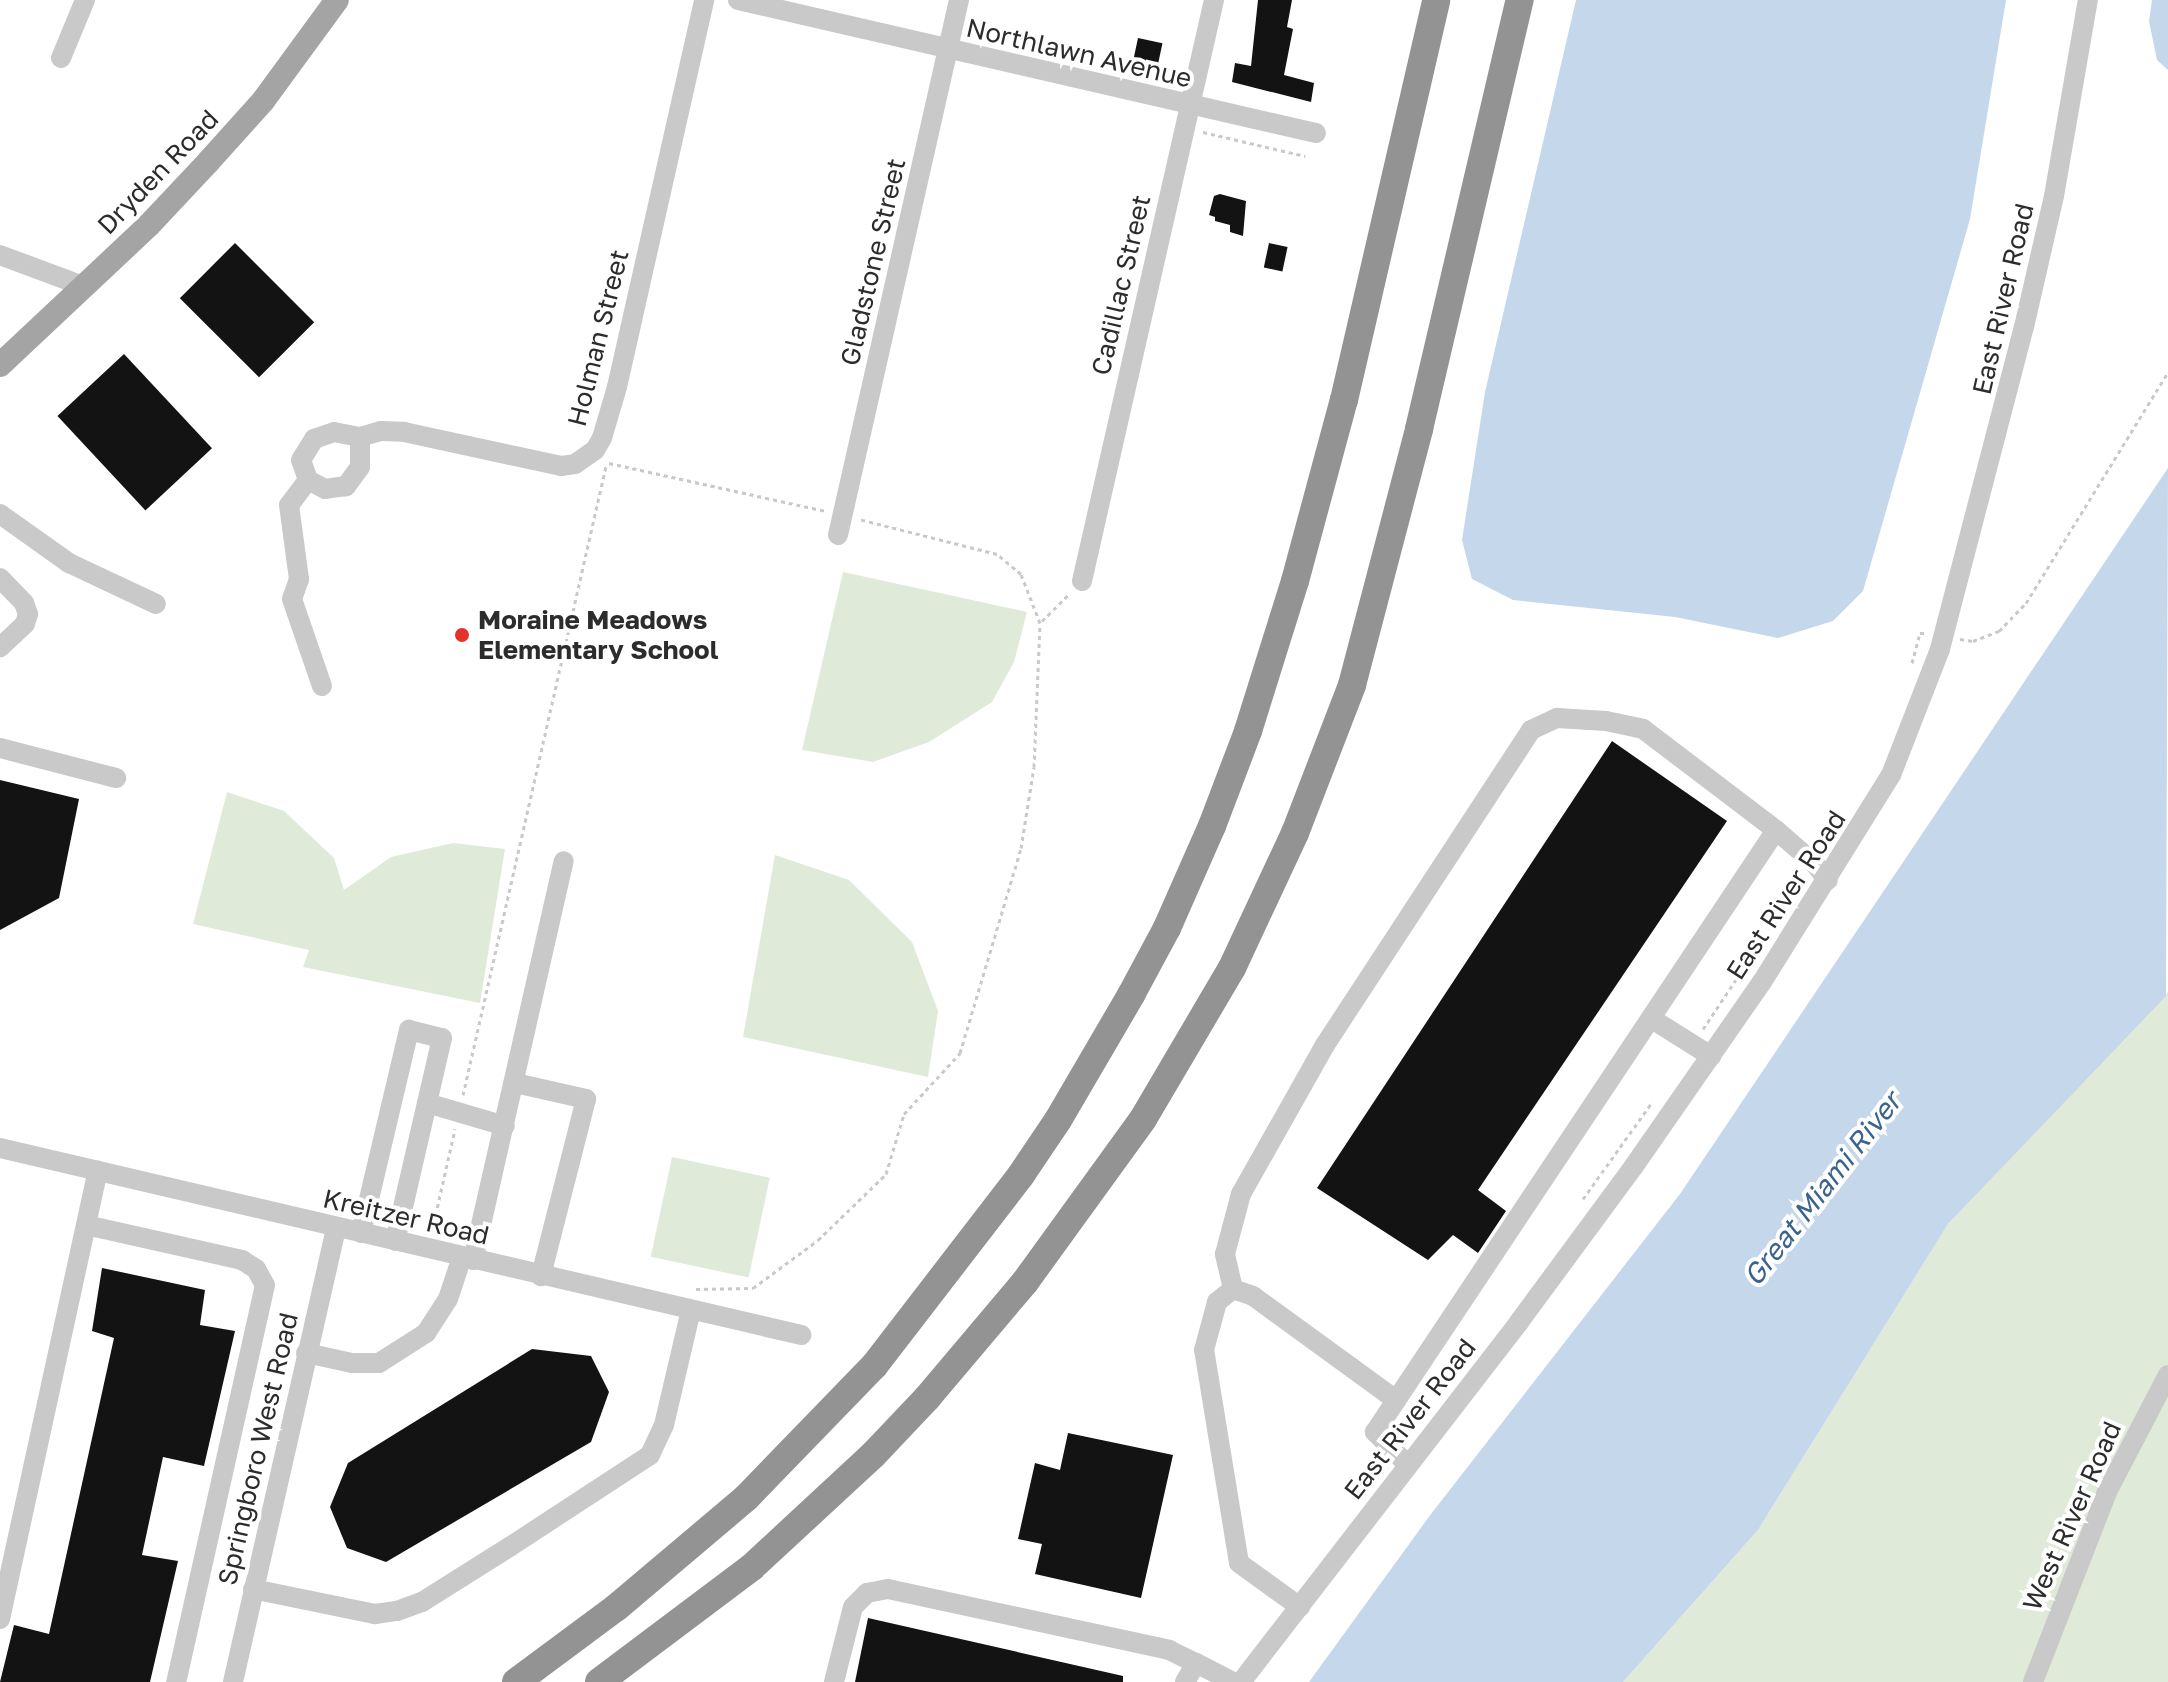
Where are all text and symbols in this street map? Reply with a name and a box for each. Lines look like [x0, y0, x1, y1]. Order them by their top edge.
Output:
street label: Northlawn Avenue [963, 12, 1195, 94]
street label: Dryden Road [91, 103, 225, 241]
street label: Gladstone Street [834, 155, 912, 369]
street label: Cadillac Street [1085, 192, 1157, 378]
street label: East River Road [1966, 200, 2040, 398]
street label: Holman Street [561, 246, 635, 430]
place label: Moraine Meadows Elementary School [478, 604, 718, 666]
marker: Moraine Meadows Elementary School [453, 626, 471, 644]
street label: East River Road [1720, 805, 1852, 985]
water label: Great Miami River [1736, 1086, 1908, 1292]
street label: Kreitzer Road [320, 1183, 492, 1251]
street label: Springboro West Road [211, 1310, 305, 1588]
street label: East River Road [1338, 1333, 1482, 1505]
street label: West River Road [2016, 1417, 2128, 1615]

